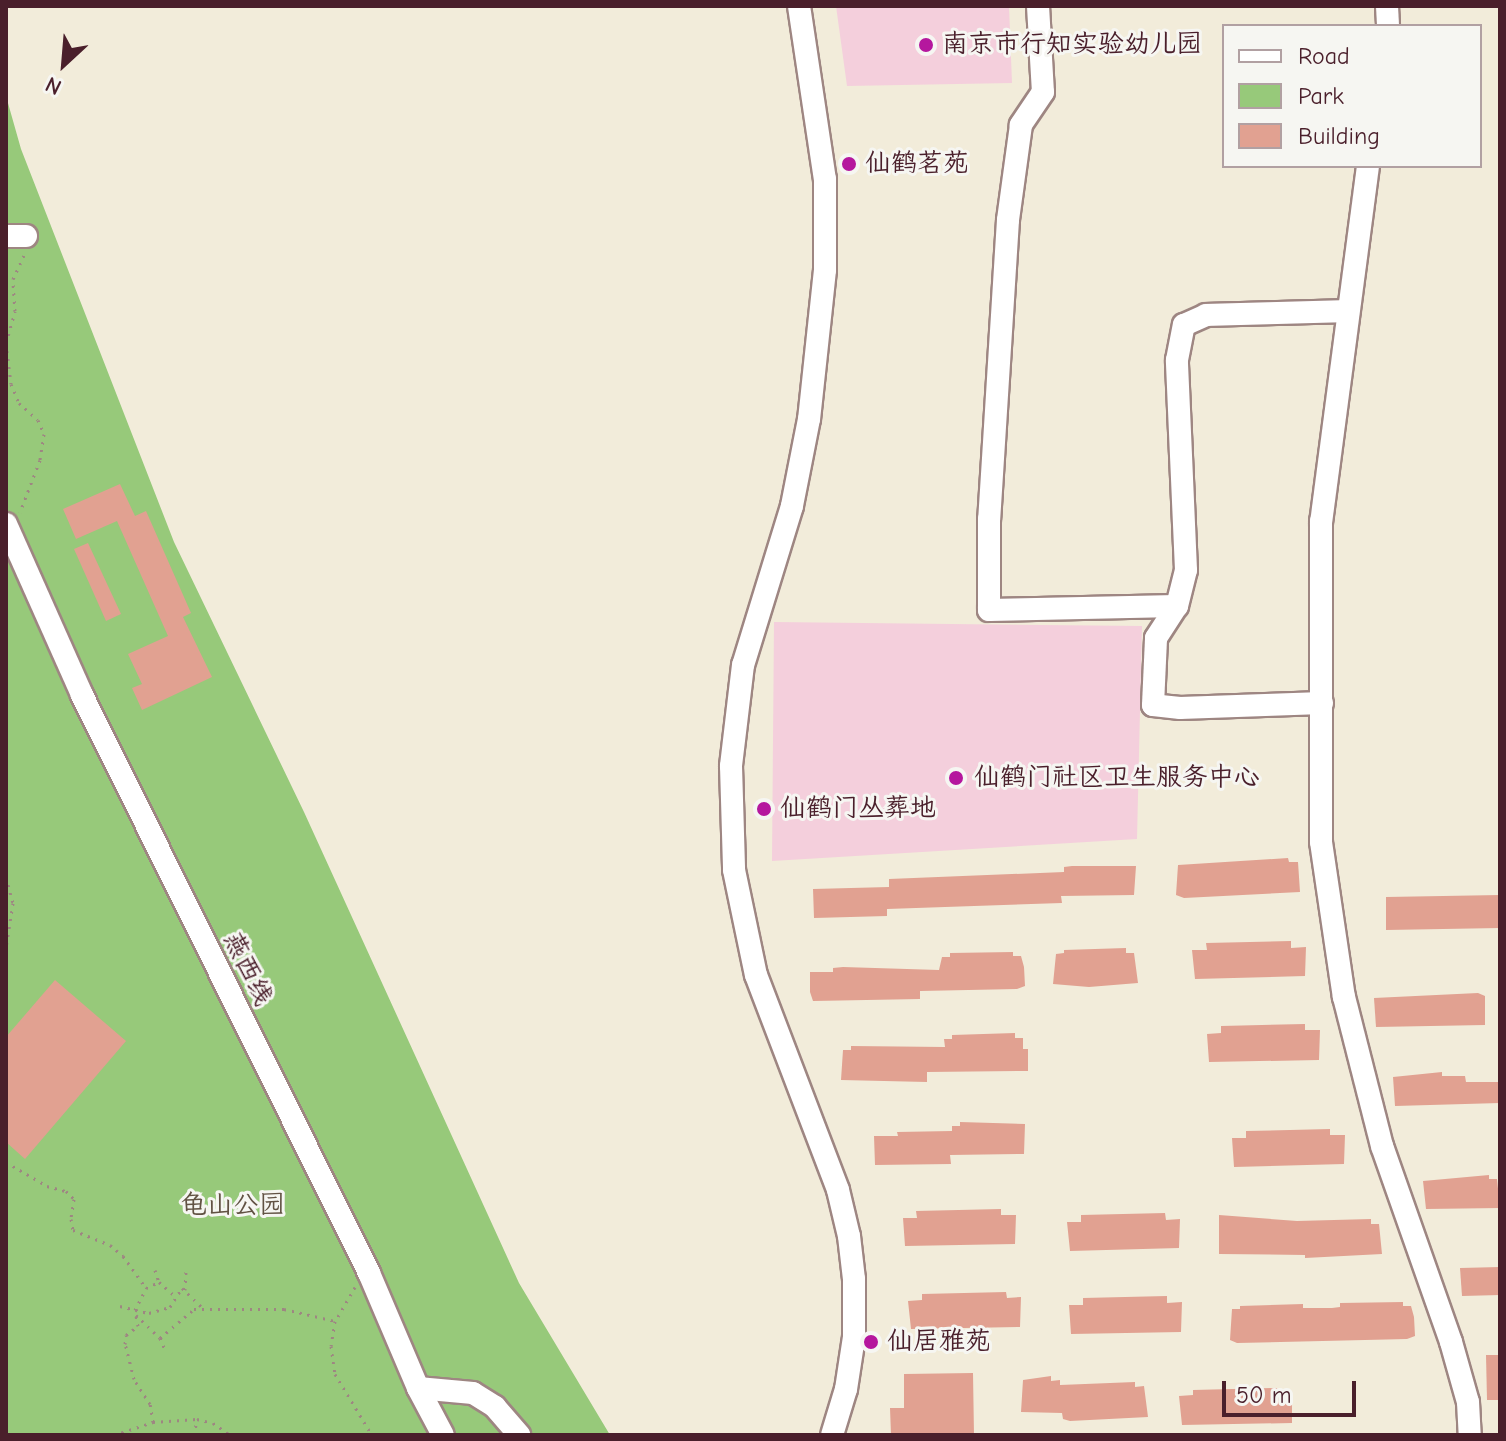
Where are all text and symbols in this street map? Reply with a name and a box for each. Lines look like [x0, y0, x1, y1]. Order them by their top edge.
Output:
north arrow [24, 24, 104, 104]
legend [1222, 24, 1482, 168]
place label: 南京市行知实验幼儿园 [942, 29, 1202, 61]
marker: 南京市行知实验幼儿园 [917, 36, 935, 54]
text: Road [1298, 42, 1350, 70]
text: N [41, 71, 66, 100]
text: Park [1298, 82, 1344, 110]
text: Building [1298, 122, 1380, 150]
place label: 仙鹤茗苑 [865, 148, 969, 180]
marker: 仙鹤茗苑 [840, 155, 858, 173]
place label: 仙鹤门社区卫生服务中心 [974, 762, 1260, 794]
marker: 仙鹤门社区卫生服务中心 [945, 767, 967, 789]
place label: 仙鹤门丛葬地 [780, 793, 936, 825]
marker: 仙鹤门丛葬地 [755, 800, 773, 818]
street label: 燕西线 [216, 927, 278, 1011]
park label: 龟山公园 [181, 1190, 285, 1222]
place label: 仙居雅苑 [887, 1326, 991, 1358]
marker: 仙居雅苑 [862, 1333, 880, 1351]
scale bar [1226, 1365, 1360, 1415]
text: 50 m [1236, 1381, 1292, 1409]

